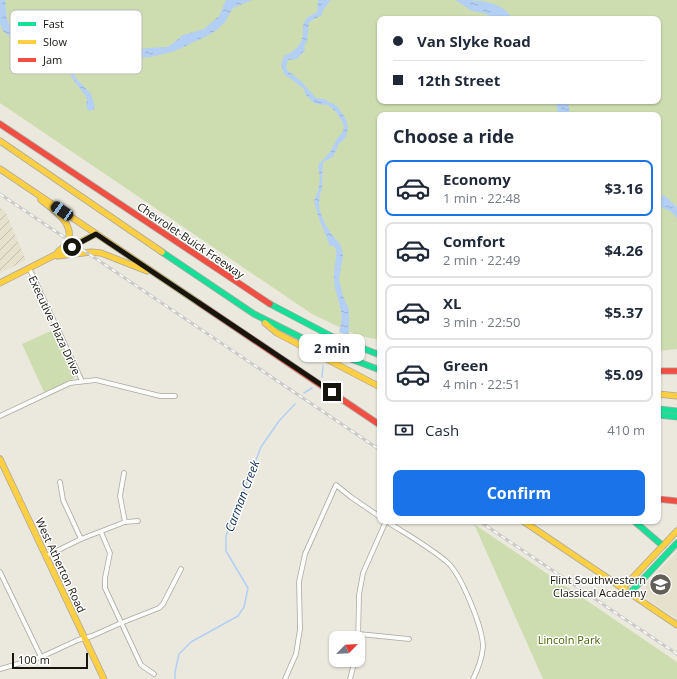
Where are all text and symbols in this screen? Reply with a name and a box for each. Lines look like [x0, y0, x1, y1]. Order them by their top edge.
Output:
legend [10, 10, 142, 74]
text: Fast [43, 16, 64, 31]
text: Van Slyke Road [417, 31, 531, 51]
text: Slow [43, 34, 67, 49]
text: Jam [42, 52, 62, 67]
text: 12th Street [417, 70, 500, 90]
text: Choose a ride [393, 124, 514, 148]
text: Economy [443, 169, 511, 189]
icon: car [395, 170, 431, 206]
text: $3.16 [604, 178, 643, 198]
text: 1 min · 22:48 [443, 189, 520, 207]
car [49, 199, 75, 223]
street label: Chevrolet-Buick Freeway [135, 199, 248, 282]
text: Comfort [443, 231, 505, 251]
icon: car [395, 232, 431, 268]
route start [63, 238, 81, 256]
text: $4.26 [604, 240, 643, 260]
text: 2 min · 22:49 [443, 251, 520, 269]
street label: Executive Plaza Drive [25, 273, 85, 377]
text: XL [443, 293, 461, 313]
icon: car [395, 294, 431, 330]
text: $5.37 [604, 302, 643, 322]
text: 3 min · 22:50 [443, 313, 520, 331]
callout: 2 min [299, 334, 365, 362]
text: 2 min [314, 339, 350, 357]
text: Green [443, 355, 488, 375]
icon: car [395, 356, 431, 392]
text: $5.09 [604, 364, 643, 384]
text: 4 min · 22:51 [443, 375, 520, 393]
route end [323, 383, 341, 401]
icon: cash [393, 419, 415, 441]
text: Cash [425, 420, 459, 440]
text: 410 m [607, 421, 645, 439]
water label: Carman Creek [221, 457, 264, 534]
button: Confirm [393, 470, 645, 516]
street label: West Atherton Road [32, 515, 90, 615]
place label: Flint Southwestern Classical Academy [550, 572, 646, 600]
school or university icon: Flint Southwestern Classical Academy [648, 572, 674, 598]
north arrow [329, 631, 365, 667]
map controls [329, 631, 365, 667]
park label: Lincoln Park [538, 632, 600, 647]
scale bar [12, 651, 88, 670]
text: 100 m [18, 652, 50, 667]

